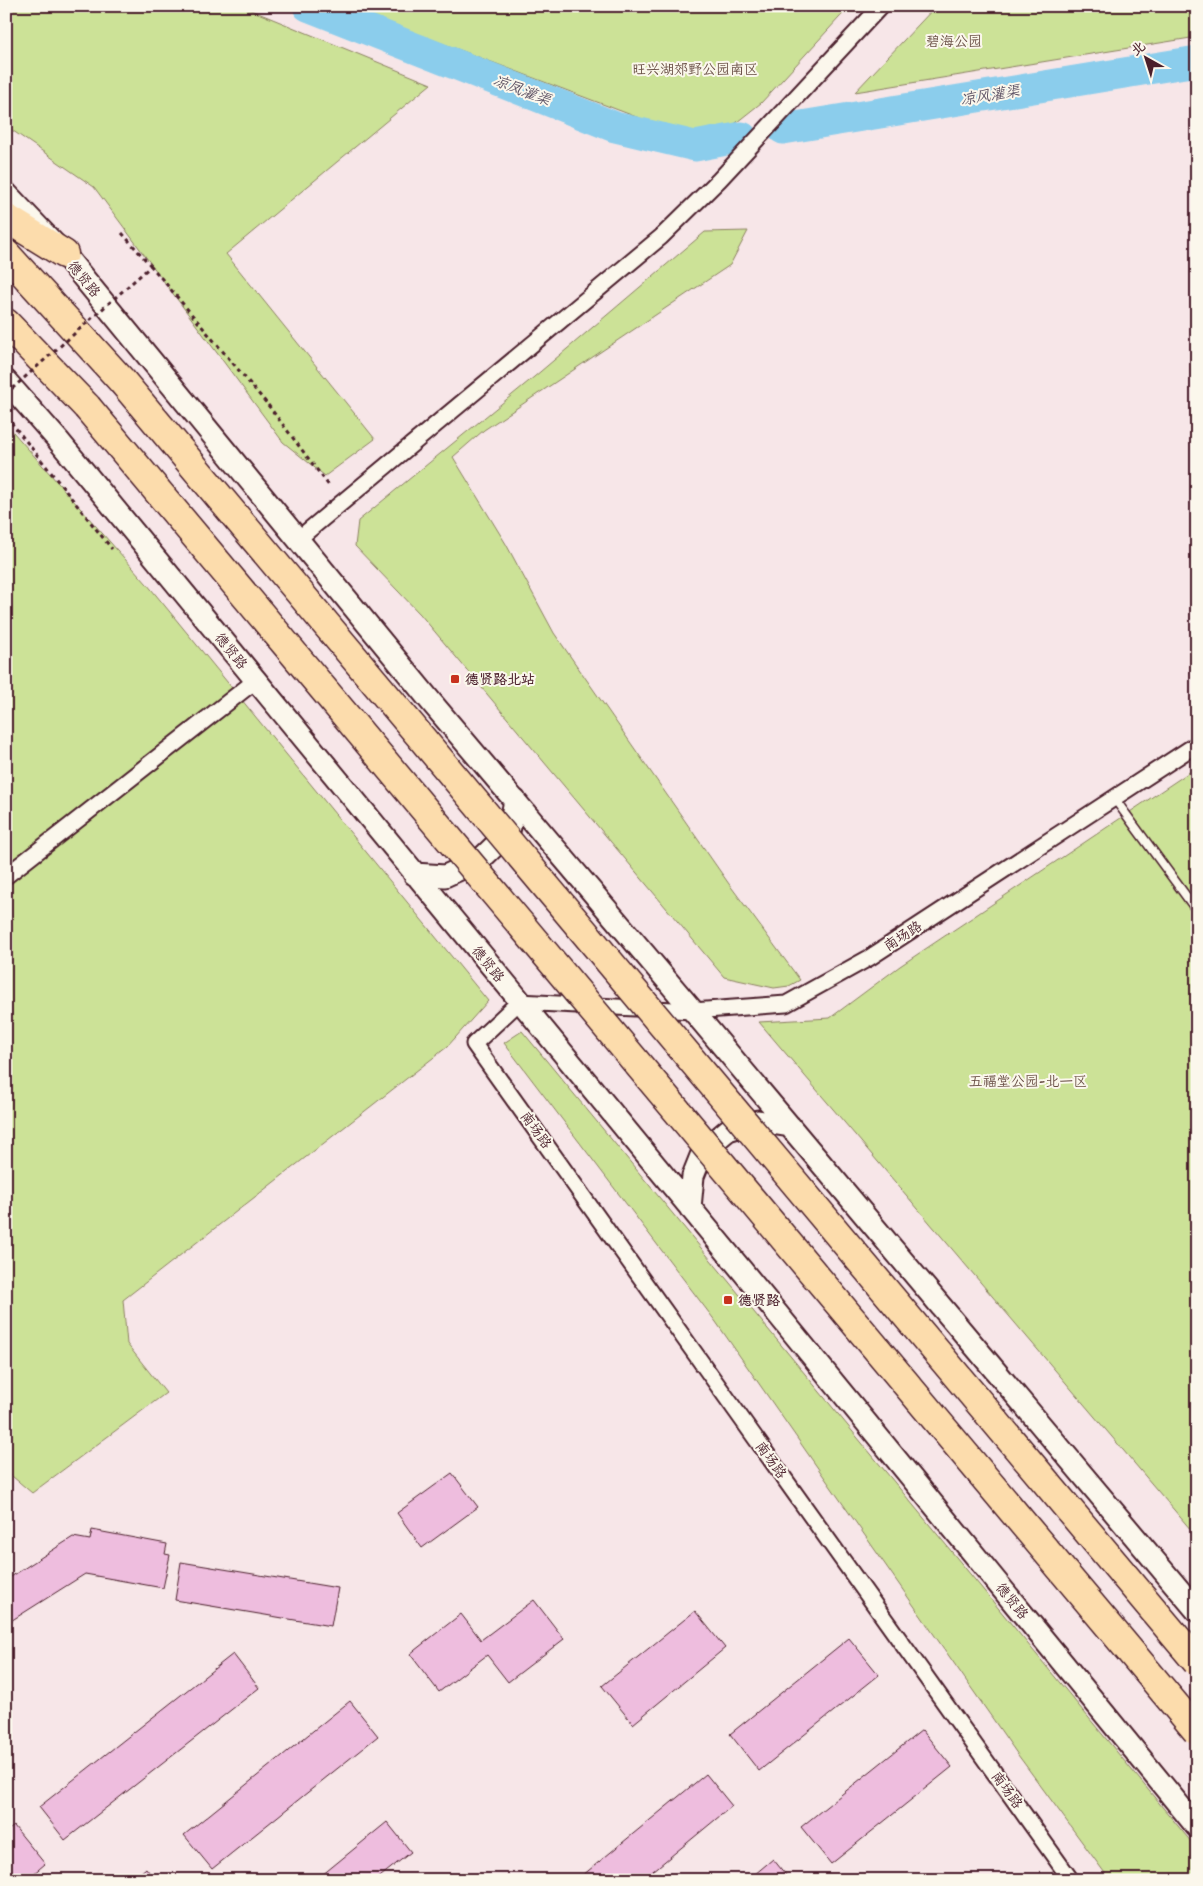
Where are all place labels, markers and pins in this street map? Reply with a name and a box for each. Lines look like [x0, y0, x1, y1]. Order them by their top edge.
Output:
place label: 德贤路北站 [465, 667, 535, 692]
marker: 德贤路北站 [449, 673, 461, 685]
place label: 德贤路 [738, 1288, 780, 1313]
marker: 德贤路 [722, 1294, 734, 1306]

